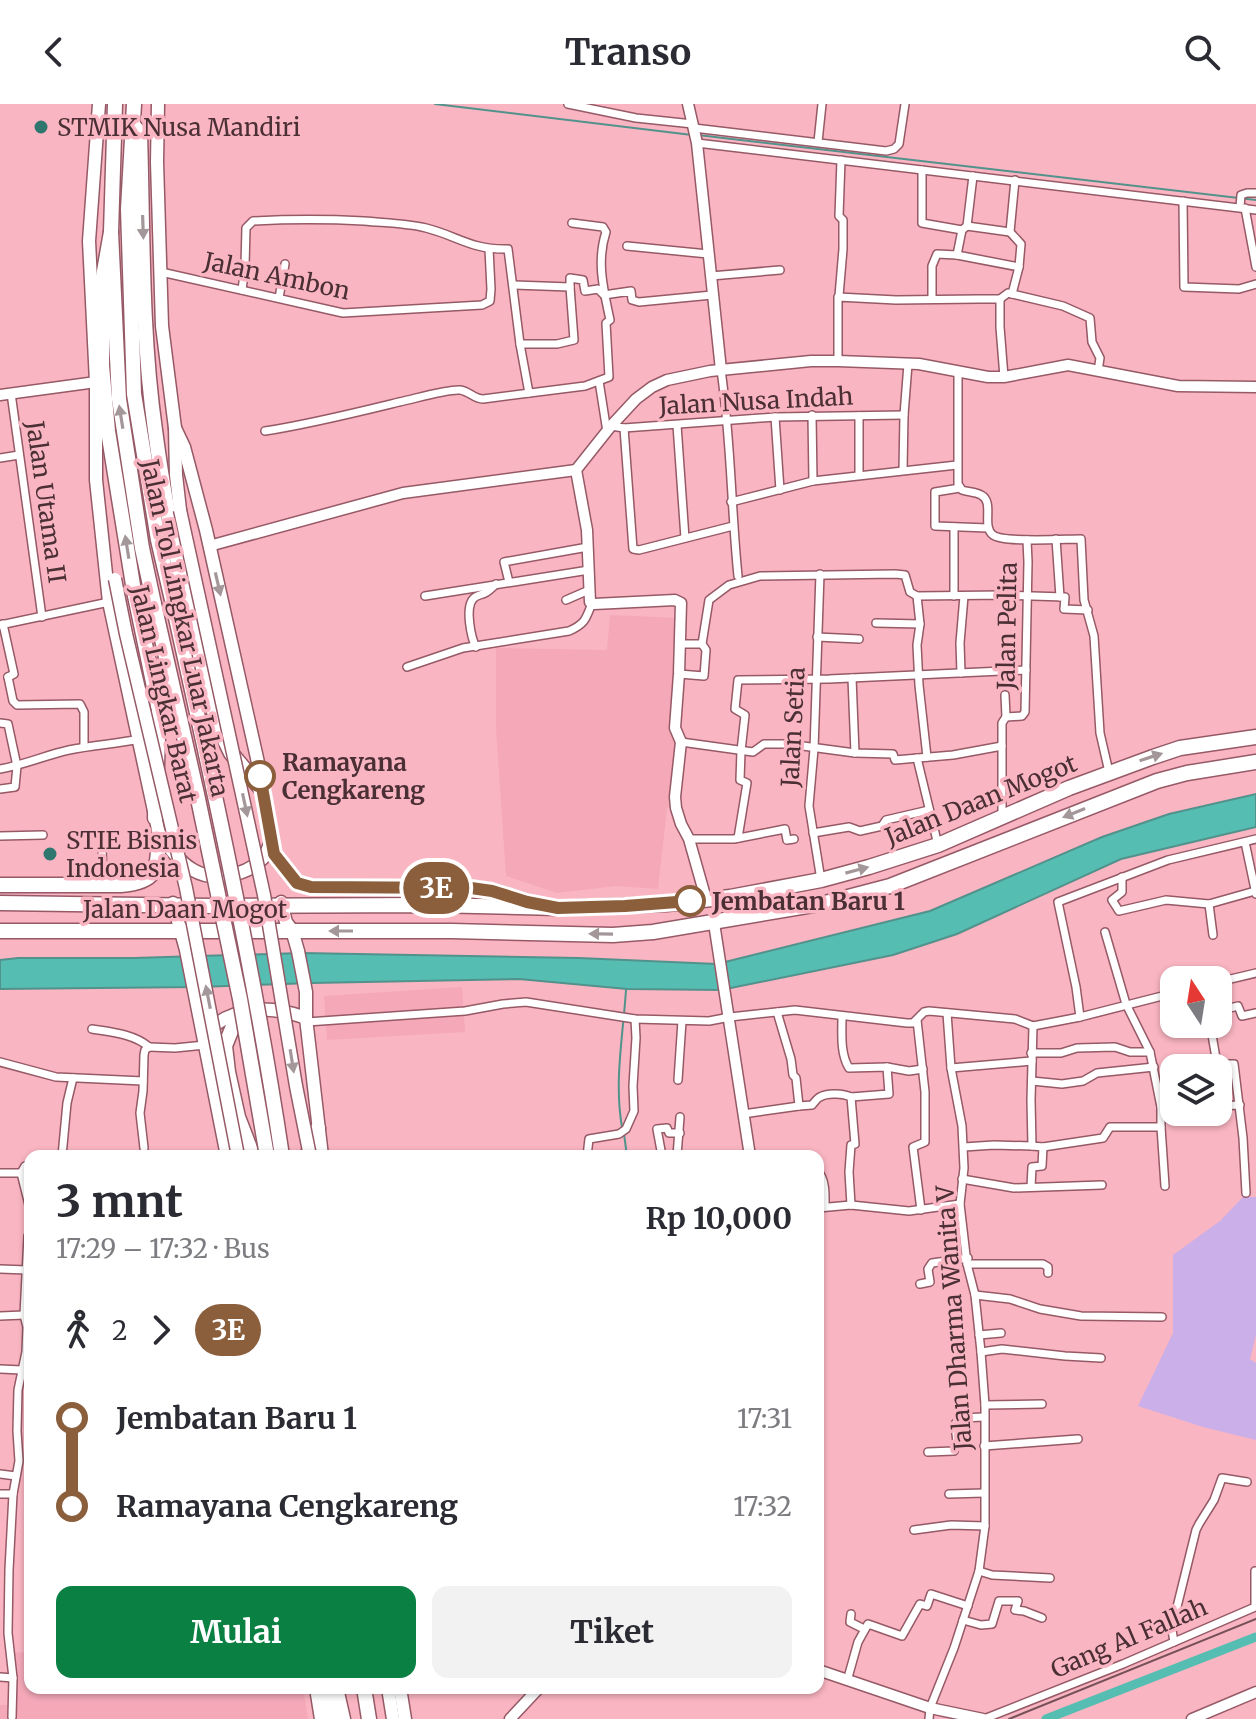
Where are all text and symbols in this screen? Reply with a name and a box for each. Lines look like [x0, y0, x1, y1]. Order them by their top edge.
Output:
icon: back [32, 30, 76, 74]
text: Transo [565, 30, 691, 75]
icon: search [1180, 30, 1224, 74]
place label: STMIK Nusa Mandiri [57, 112, 301, 143]
marker: STMIK Nusa Mandiri [32, 118, 50, 136]
one-way arrow [137, 215, 149, 240]
street label: Jalan Ambon [200, 245, 353, 307]
street label: Jalan Nusa Indah [657, 380, 854, 422]
one-way arrow [115, 404, 127, 429]
street label: Jalan Utama II [19, 418, 73, 585]
street label: Jalan Tol Lingkar Luar Jakarta [134, 455, 236, 800]
one-way arrow [120, 535, 133, 560]
street label: Jalan Pelita [990, 562, 1024, 691]
one-way arrow [212, 572, 225, 597]
street label: Jalan Lingkar Barat [124, 581, 204, 806]
street label: Jalan Setia [774, 666, 812, 789]
place label: Ramayana Cengkareng [282, 747, 425, 806]
street label: Jalan Daan Mogot [880, 747, 1082, 853]
one-way arrow [1140, 751, 1164, 763]
marker: Ramayana Cengkareng [245, 761, 275, 791]
one-way arrow [239, 793, 252, 818]
one-way arrow [1062, 807, 1086, 820]
place label: STIE Bisnis Indonesia [66, 825, 197, 884]
marker: STIE Bisnis Indonesia [41, 845, 59, 863]
line badge: 3E [400, 862, 472, 914]
one-way arrow [844, 864, 869, 876]
text: 3E [419, 870, 453, 906]
marker: Jembatan Baru 1 [675, 886, 705, 916]
place label: Jembatan Baru 1 [711, 886, 905, 917]
street label: Jalan Daan Mogot [82, 894, 288, 925]
one-way arrow [328, 925, 353, 937]
one-way arrow [588, 928, 613, 941]
north arrow [1160, 966, 1232, 1038]
map controls [1160, 966, 1232, 1126]
one-way arrow [201, 984, 214, 1009]
one-way arrow [286, 1048, 299, 1073]
button: layers [1160, 1054, 1232, 1126]
text: 3 mnt [56, 1174, 183, 1229]
street label: Jalan Dharma Wanita V [929, 1183, 979, 1453]
text: Rp 10,000 [646, 1199, 792, 1237]
text: 17:29 – 17:32 · Bus [56, 1232, 270, 1265]
icon: walk [56, 1308, 100, 1352]
icon: forward [139, 1308, 183, 1352]
text: 3E [211, 1312, 245, 1348]
text: 2 [112, 1314, 127, 1347]
text: Jembatan Baru 1 [116, 1399, 357, 1437]
text: 17:31 [737, 1402, 792, 1435]
text: Ramayana Cengkareng [116, 1487, 458, 1525]
text: 17:32 [733, 1490, 792, 1523]
button: Mulai [56, 1586, 416, 1678]
button: Tiket [432, 1586, 792, 1678]
street label: Gang Al Fallah [1046, 1591, 1212, 1685]

